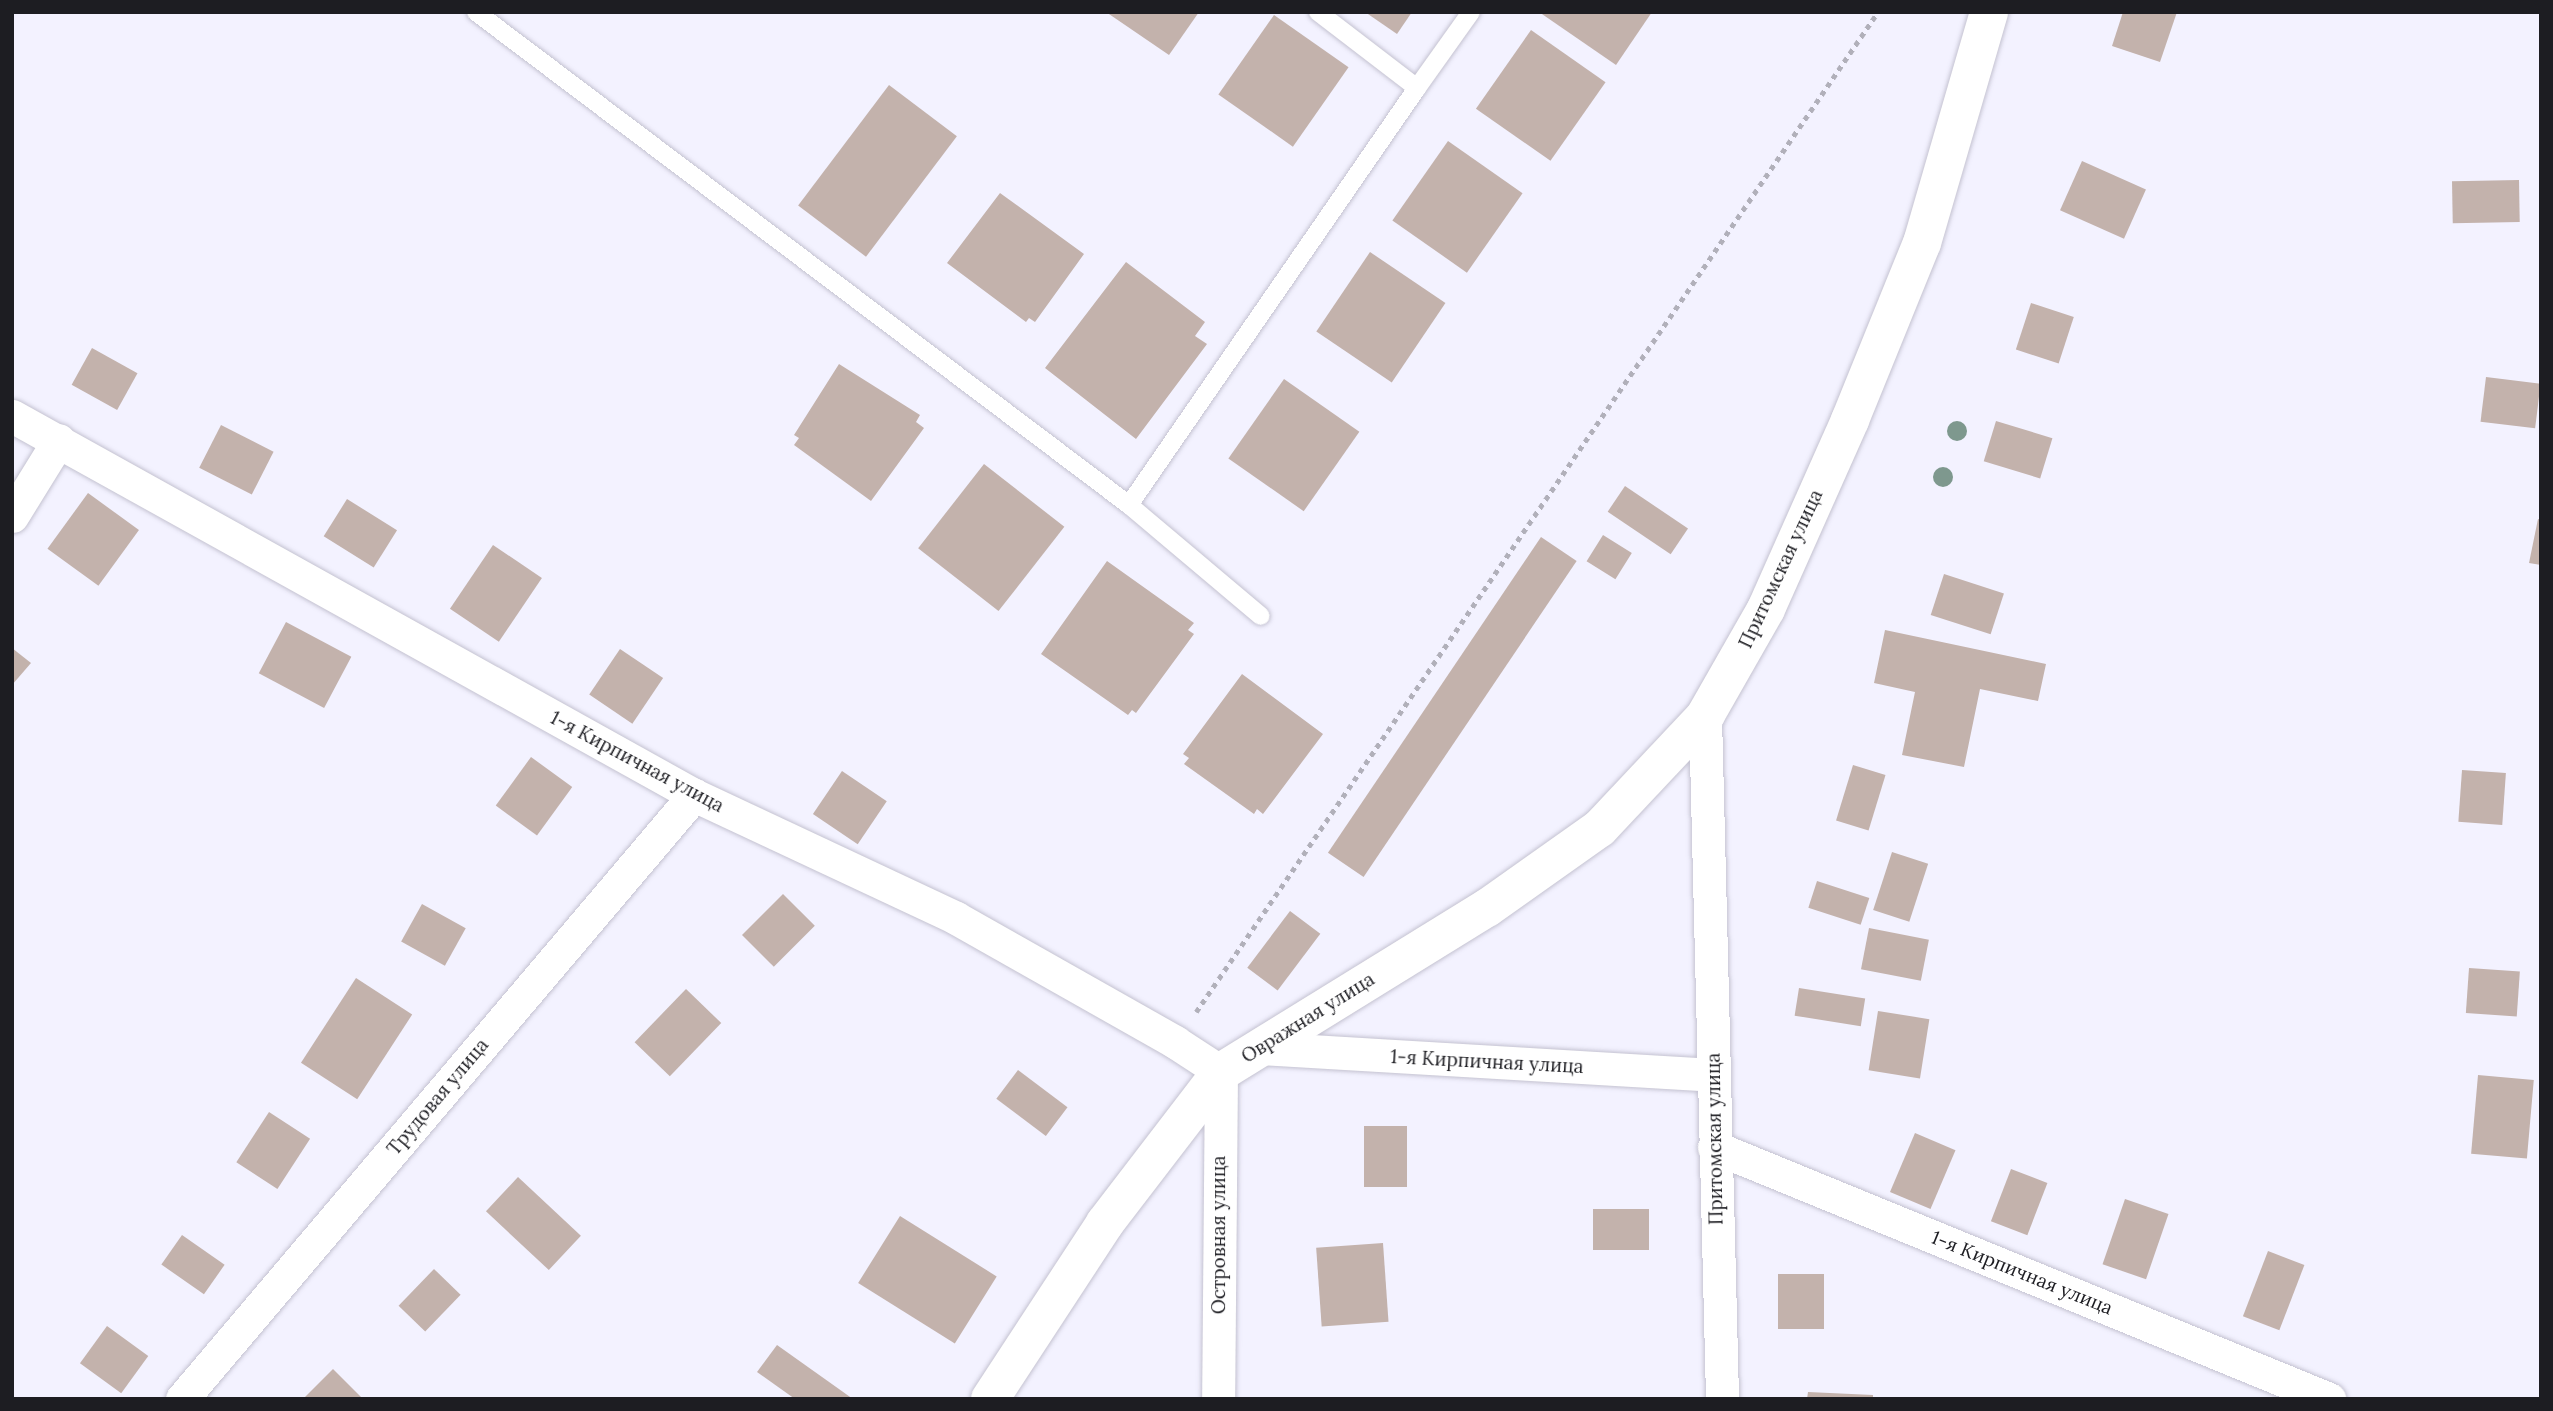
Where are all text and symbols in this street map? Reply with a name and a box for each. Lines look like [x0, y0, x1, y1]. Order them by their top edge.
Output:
street label: Притомская улица [1734, 486, 1828, 652]
street label: 1-я Кирпичная улица [546, 707, 728, 817]
street label: Овражная улица [1237, 968, 1379, 1068]
street label: Трудовая улица [383, 1034, 493, 1160]
street label: 1-я Кирпичная улица [1390, 1046, 1584, 1078]
street label: Притомская улица [1702, 1053, 1728, 1225]
street label: Островная улица [1208, 1156, 1230, 1314]
street label: 1-я Кирпичная улица [1928, 1226, 2116, 1320]

